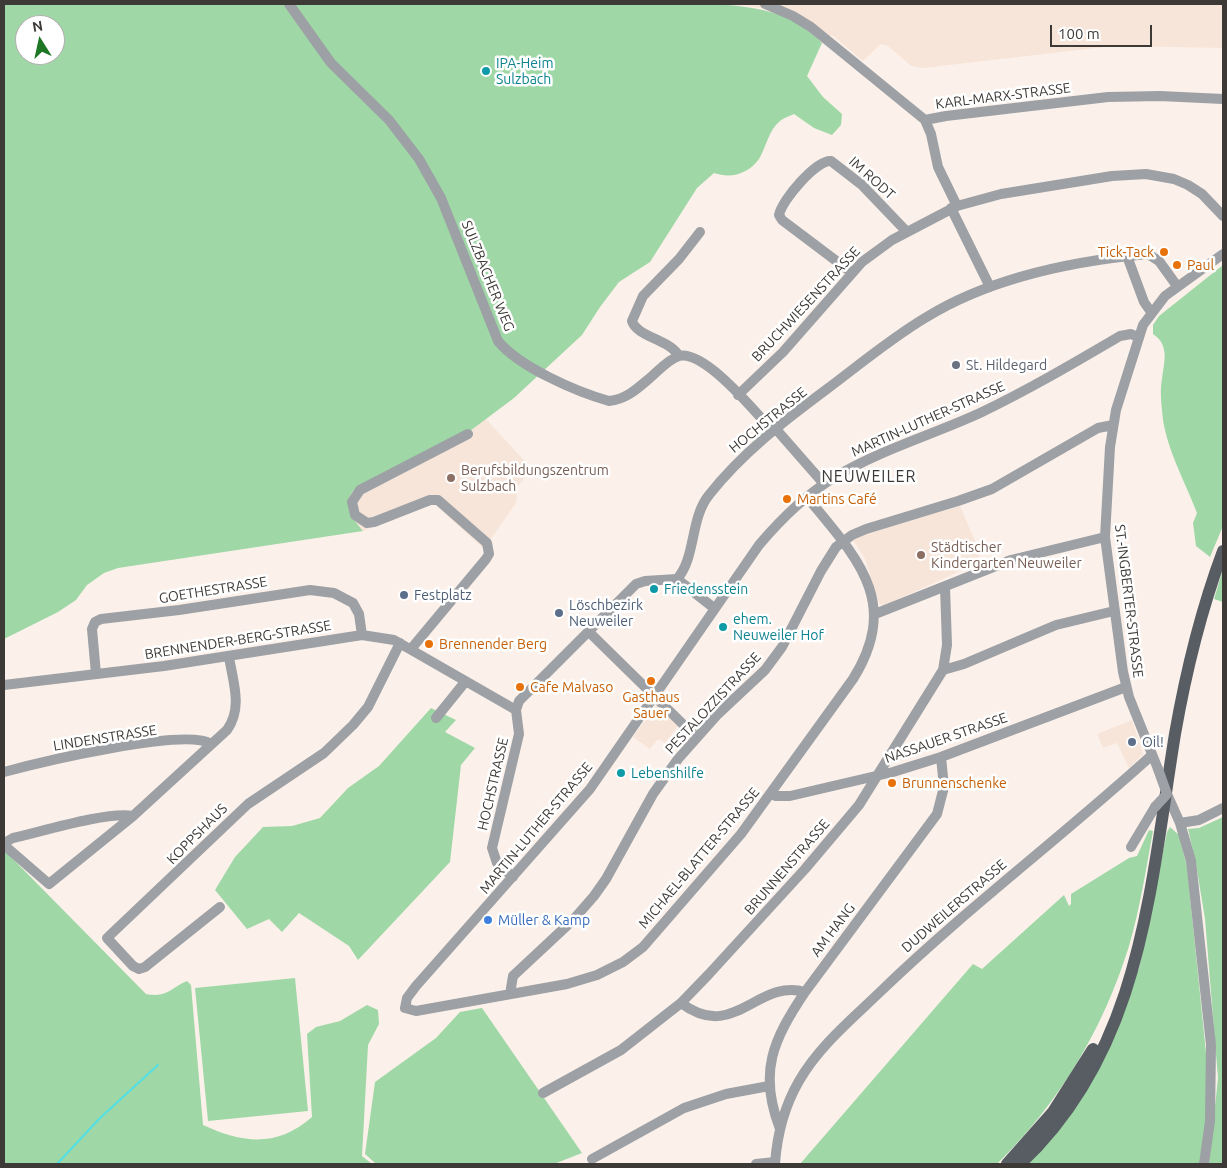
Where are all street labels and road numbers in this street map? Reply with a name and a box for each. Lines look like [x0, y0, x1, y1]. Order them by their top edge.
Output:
street label: KARL-MARX-STRASSE [934, 79, 1072, 113]
street label: IM RODT [846, 153, 898, 203]
street label: SULZBACHER WEG [458, 218, 518, 334]
street label: BRUCHWIESENSTRASSE [748, 243, 864, 365]
street label: MARTIN-LUTHER-STRASSE [849, 378, 1007, 460]
street label: HOCHSTRASSE [726, 384, 810, 456]
street label: ST.-INGBERTER-STRASSE [1111, 523, 1147, 679]
street label: GOETHESTRASSE [158, 573, 268, 607]
street label: BRENNENDER-BERG-STRASSE [144, 617, 332, 663]
street label: PESTALOZZISTRASSE [662, 649, 764, 757]
street label: NASSAUER STRASSE [883, 709, 1009, 767]
street label: LINDENSTRASSE [52, 722, 158, 754]
street label: HOCHSTRASSE [474, 736, 512, 832]
street label: MARTIN-LUTHER-STRASSE [476, 759, 596, 897]
street label: MICHAEL-BLATTER-STRASSE [635, 784, 763, 932]
street label: KOPPSHAUS [163, 800, 231, 868]
street label: BRUNNENSTRASSE [741, 816, 833, 918]
street label: DUDWEILERSTRASSE [898, 856, 1010, 956]
street label: AM HANG [807, 900, 859, 960]

